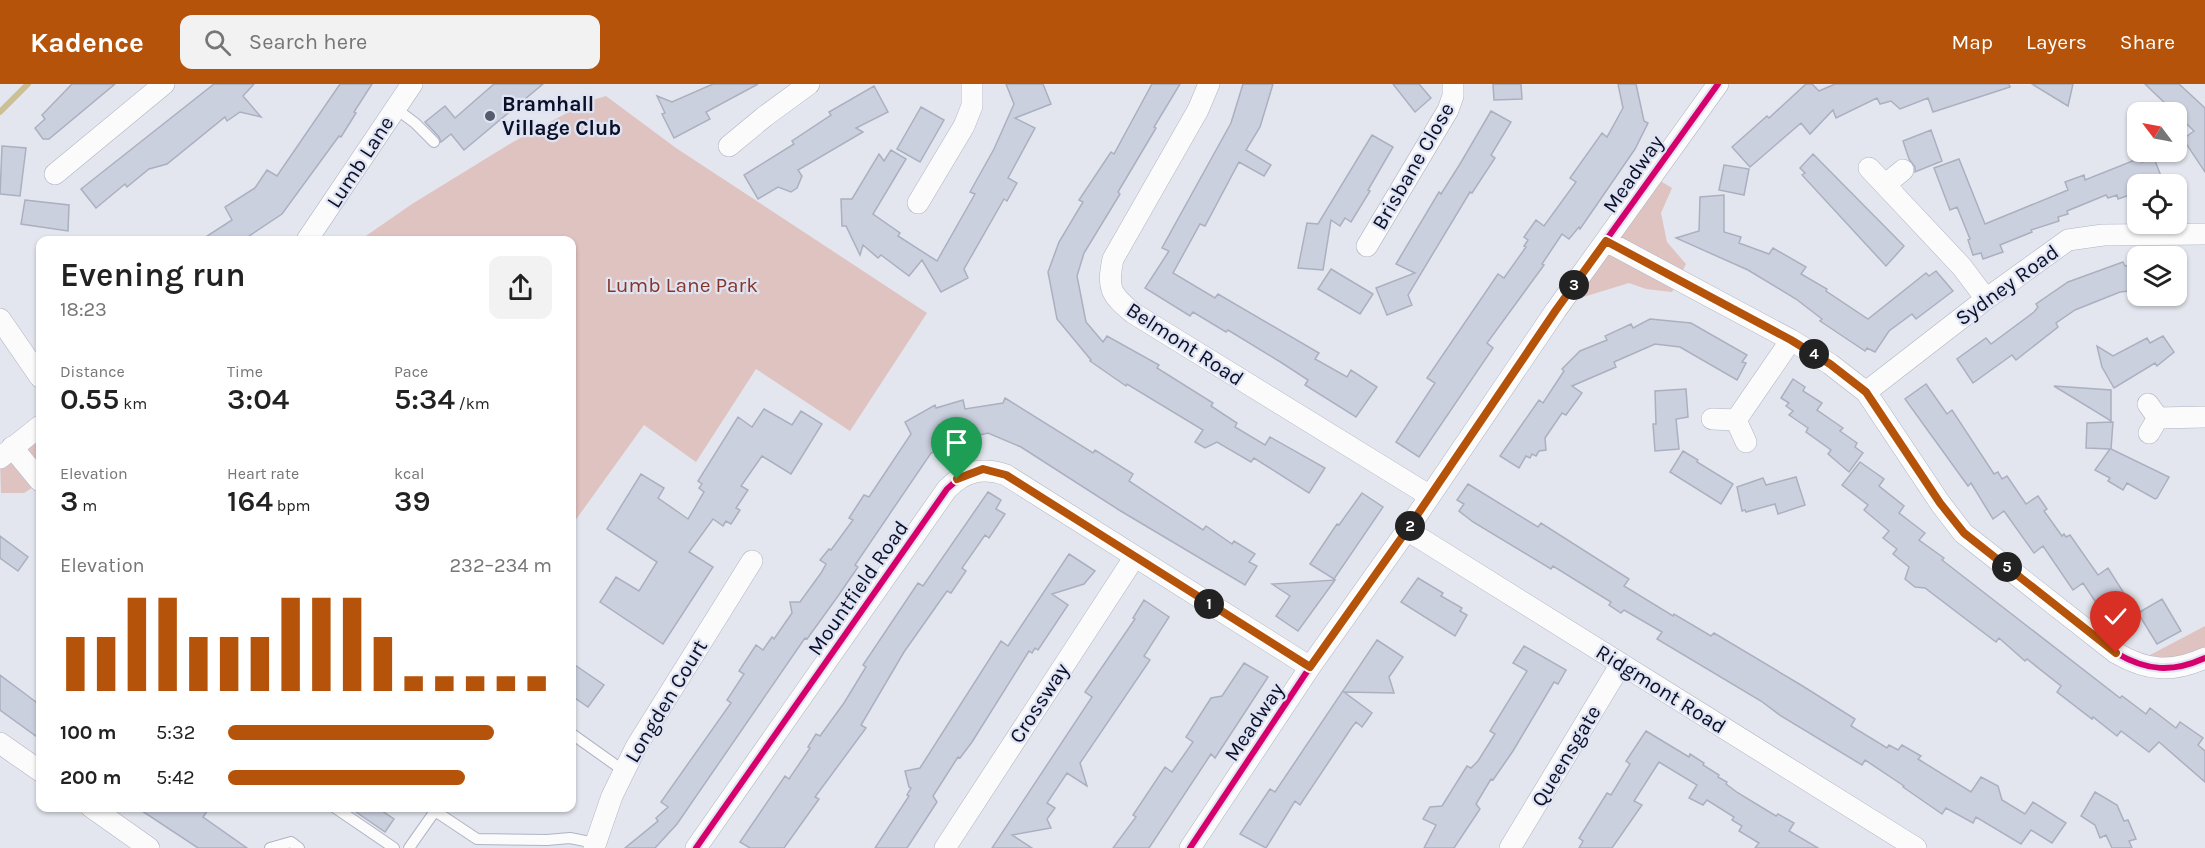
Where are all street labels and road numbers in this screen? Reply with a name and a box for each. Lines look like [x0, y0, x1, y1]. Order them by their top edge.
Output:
street label: Brisbane Close [1367, 98, 1459, 234]
street label: Lumb Lane [321, 112, 399, 212]
street label: Meadway [1598, 130, 1669, 217]
street label: Sydney Road [1951, 240, 2063, 330]
street label: Belmont Road [1122, 297, 1248, 391]
street label: Mountfield Road [803, 516, 913, 660]
street label: Longden Court [620, 635, 712, 767]
street label: Ridgmont Road [1592, 639, 1730, 739]
street label: Crossway [1004, 658, 1074, 748]
street label: Meadway [1219, 678, 1289, 766]
street label: Queensgate [1526, 701, 1606, 811]

